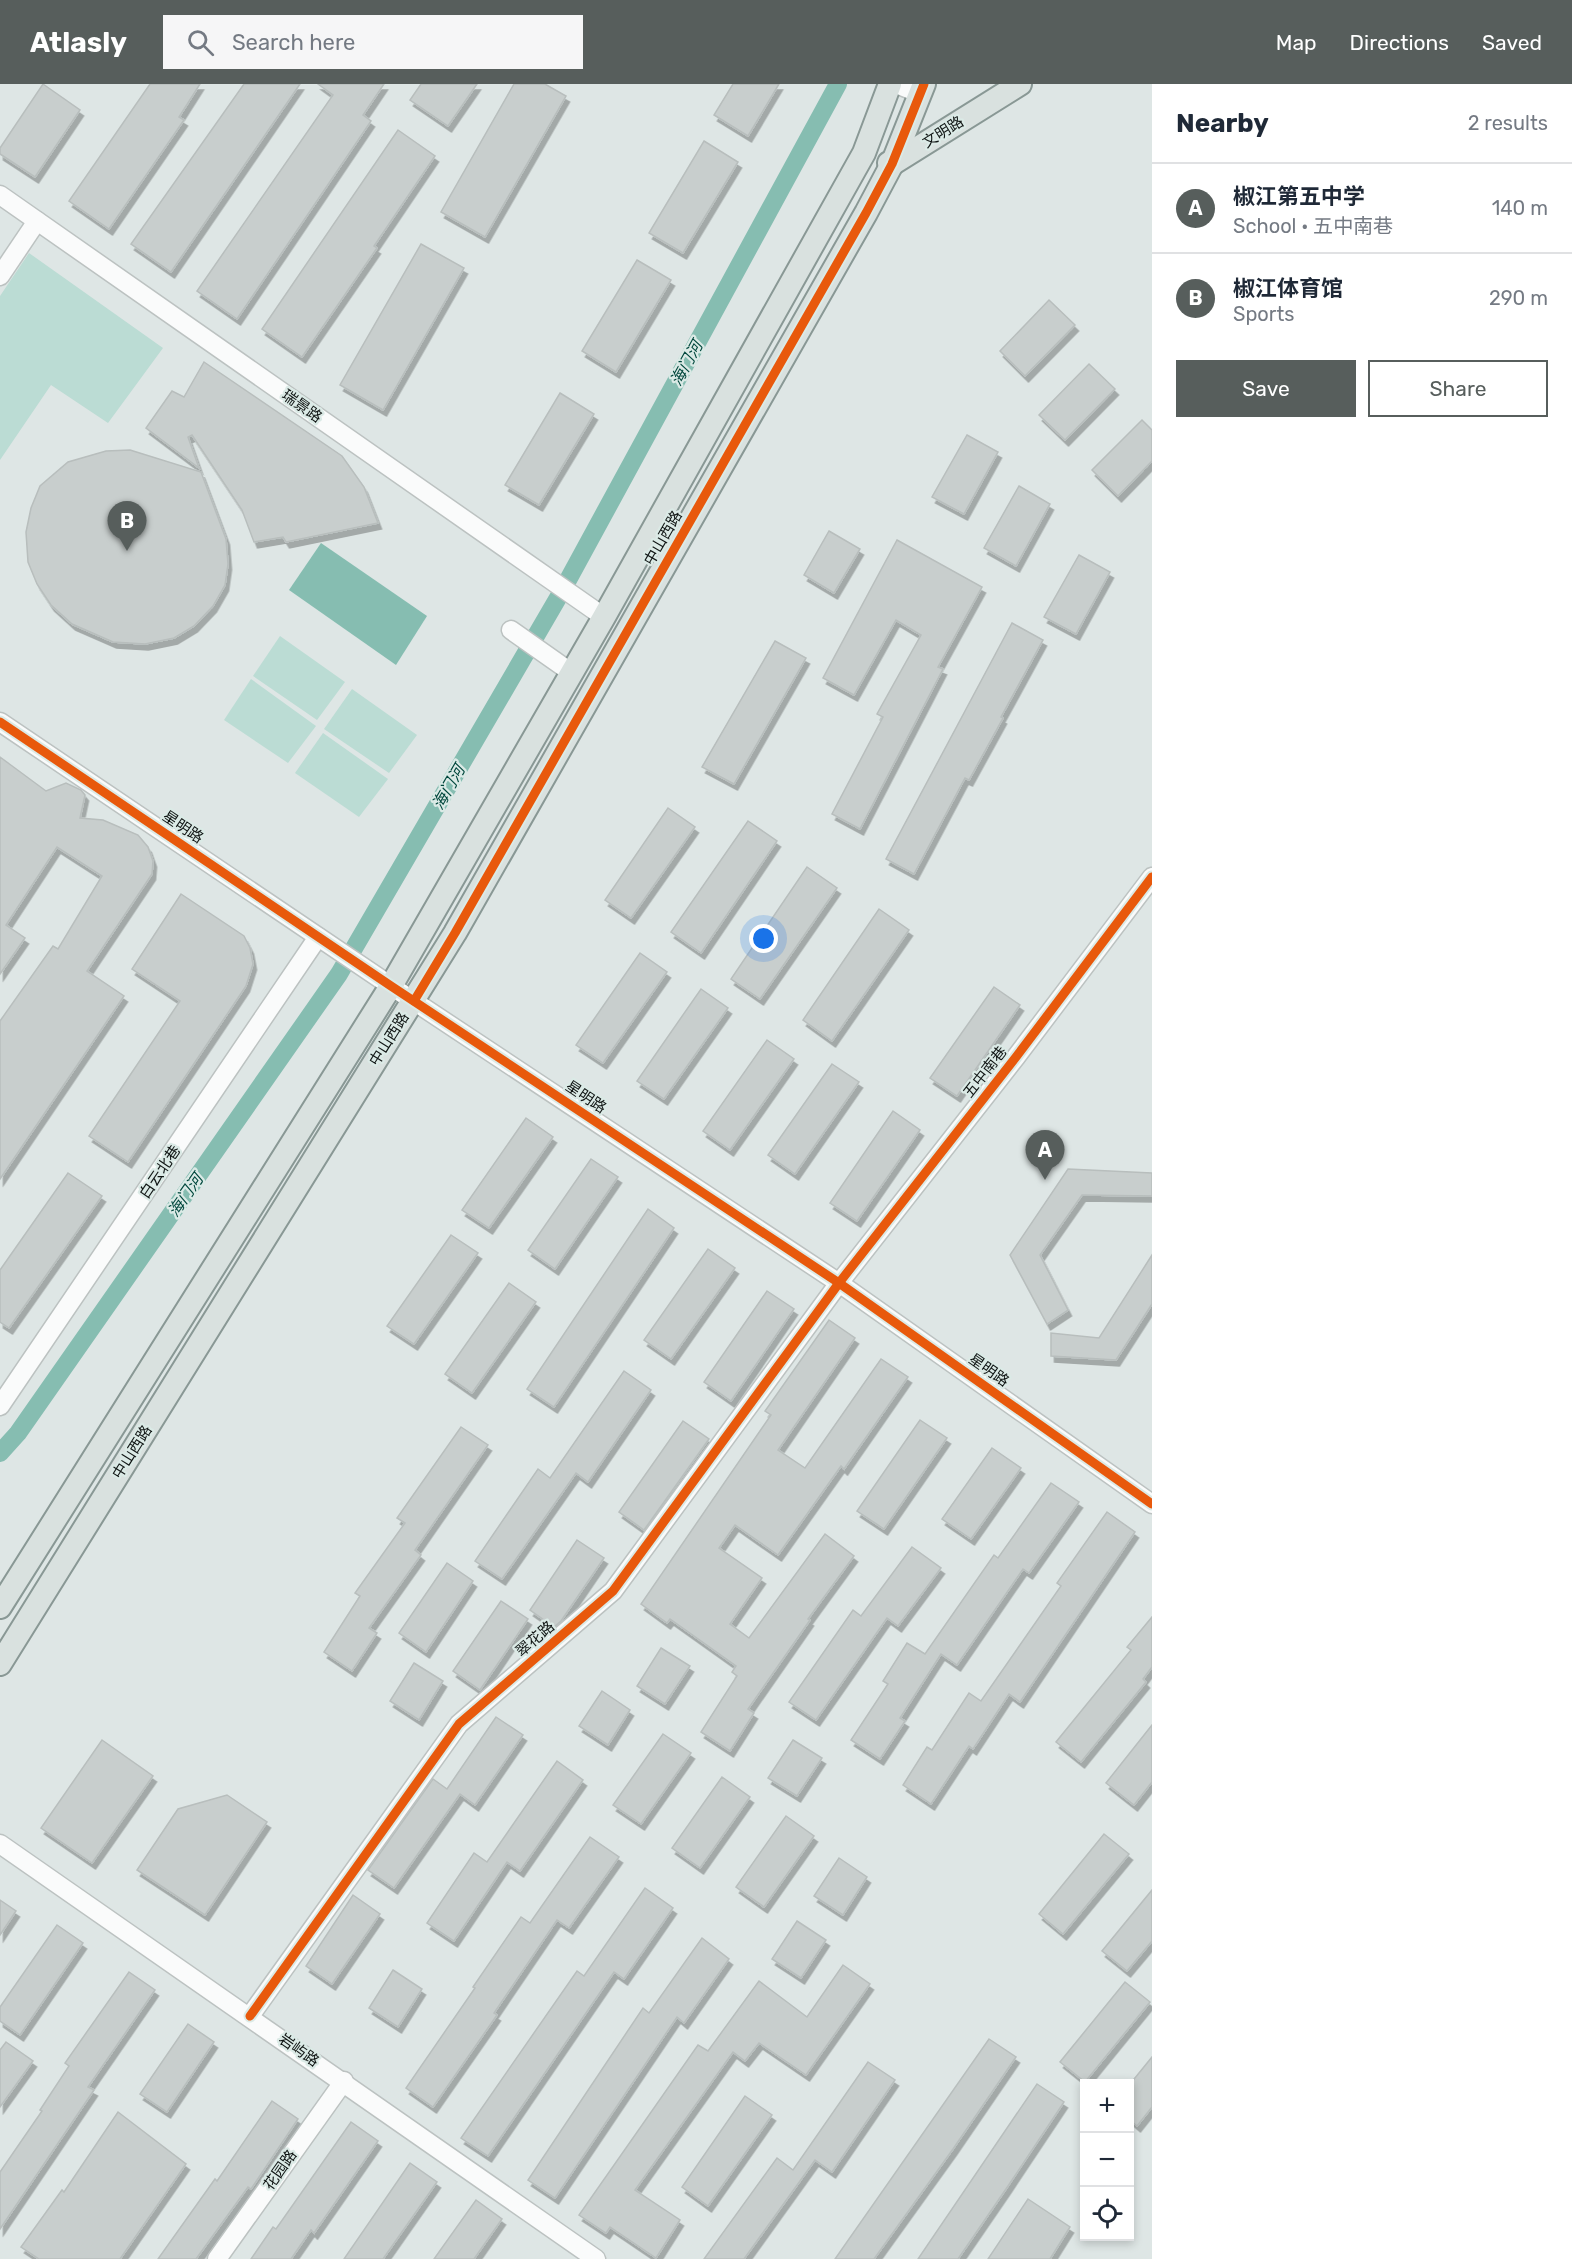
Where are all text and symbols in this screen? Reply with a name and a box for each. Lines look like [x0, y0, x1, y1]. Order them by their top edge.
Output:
search box [163, 15, 583, 69]
text: Atlasly [30, 26, 127, 59]
icon: search [184, 26, 217, 59]
text: Search here [232, 29, 355, 56]
text: Map [1276, 30, 1317, 55]
text: Directions [1350, 30, 1449, 55]
text: Saved [1482, 30, 1542, 55]
text: Nearby [1176, 108, 1269, 139]
text: 2 results [1468, 111, 1548, 135]
street label: 文明路 [919, 112, 967, 152]
text: 椒江第五中学 [1233, 183, 1365, 210]
text: A [1188, 196, 1203, 220]
text: 140 m [1492, 196, 1548, 220]
text: School · 五中南巷 [1233, 214, 1393, 238]
text: 椒江体育馆 [1233, 275, 1343, 302]
text: B [1188, 286, 1203, 310]
text: 290 m [1489, 286, 1548, 310]
text: Sports [1233, 302, 1294, 326]
water label: 海门河 [666, 335, 708, 389]
button: Save [1176, 360, 1356, 417]
button: Share [1368, 360, 1548, 417]
street label: 瑞景路 [278, 386, 326, 426]
pin: B [108, 502, 146, 551]
street label: 中山西路 [640, 508, 686, 568]
water label: 海门河 [428, 759, 470, 813]
street label: 星明路 [159, 807, 207, 847]
your location [749, 924, 778, 953]
street label: 中山西路 [365, 1009, 413, 1069]
street label: 五中南巷 [959, 1043, 1011, 1101]
street label: 星明路 [562, 1077, 610, 1117]
pin: A [1026, 1130, 1064, 1180]
street label: 白云北巷 [136, 1142, 184, 1202]
water label: 海门河 [164, 1168, 209, 1220]
street label: 星明路 [965, 1350, 1013, 1390]
street label: 中山西路 [108, 1422, 156, 1482]
street label: 翠花路 [512, 1617, 558, 1661]
street label: 岩屿路 [275, 2030, 323, 2070]
map controls [1080, 2079, 1134, 2241]
button: + [1080, 2079, 1134, 2133]
button: − [1080, 2133, 1134, 2187]
street label: 花园路 [260, 2146, 300, 2194]
button: locate [1080, 2187, 1134, 2241]

